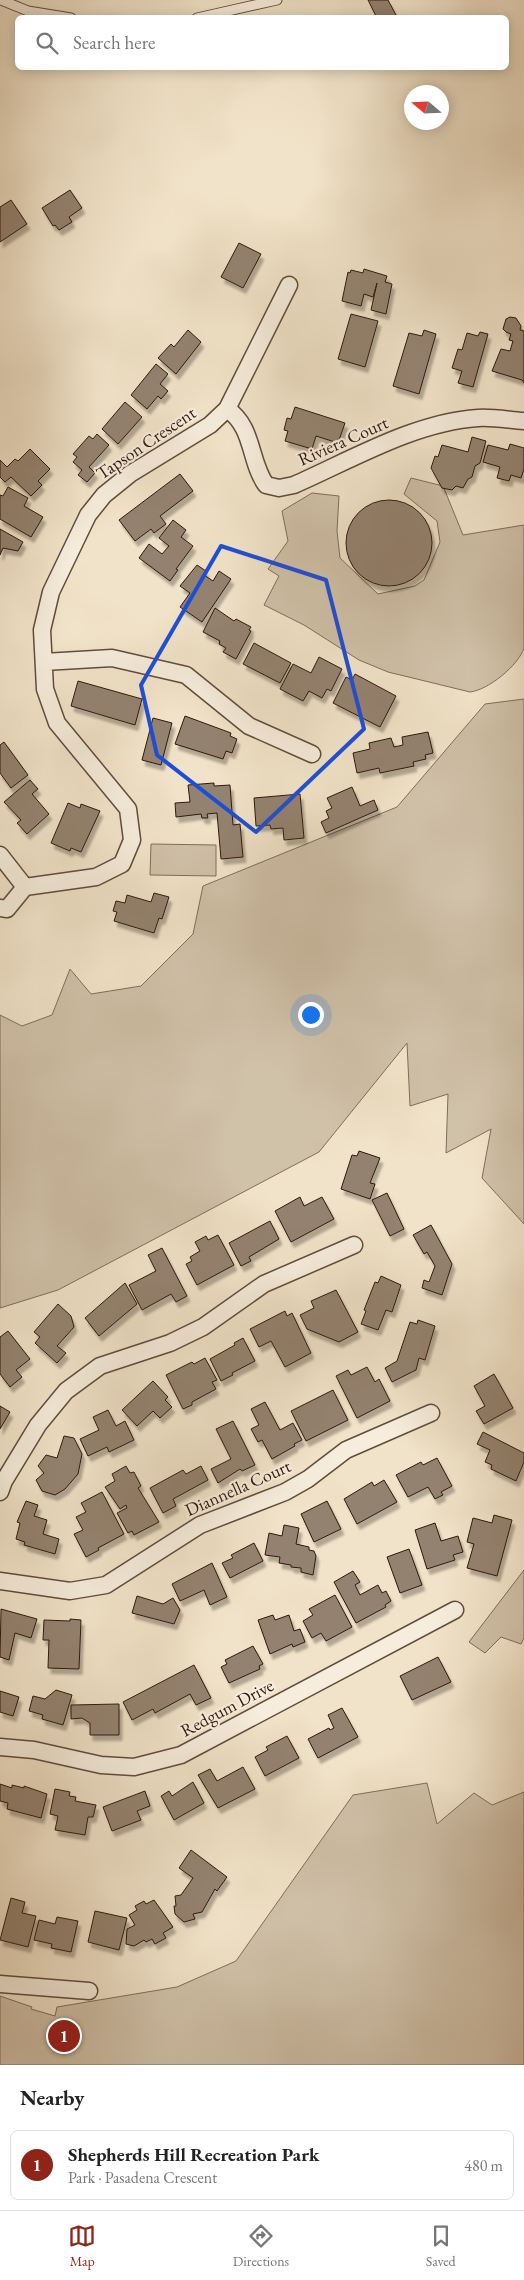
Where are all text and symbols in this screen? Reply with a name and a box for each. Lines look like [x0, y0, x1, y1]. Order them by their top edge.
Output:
search box [15, 15, 509, 70]
icon: search [33, 29, 61, 57]
text: Search here [73, 30, 155, 55]
north arrow [404, 85, 449, 130]
street label: Tapson Crescent [91, 401, 200, 484]
street label: Riviera Court [294, 410, 392, 471]
your location [298, 1002, 324, 1028]
street label: Diannella Court [181, 1454, 295, 1521]
street label: Redgum Drive [176, 1673, 277, 1742]
pin: 1 [48, 2017, 80, 2055]
text: Nearby [20, 2084, 84, 2111]
text: Shepherds Hill Recreation Park [68, 2142, 319, 2167]
text: 1 [33, 2155, 41, 2176]
text: 480 m [464, 2155, 503, 2176]
text: Park · Pasadena Crescent [68, 2167, 217, 2188]
tab: Map [68, 2222, 96, 2270]
tab: Directions [233, 2222, 289, 2270]
tab: Saved [426, 2222, 456, 2270]

